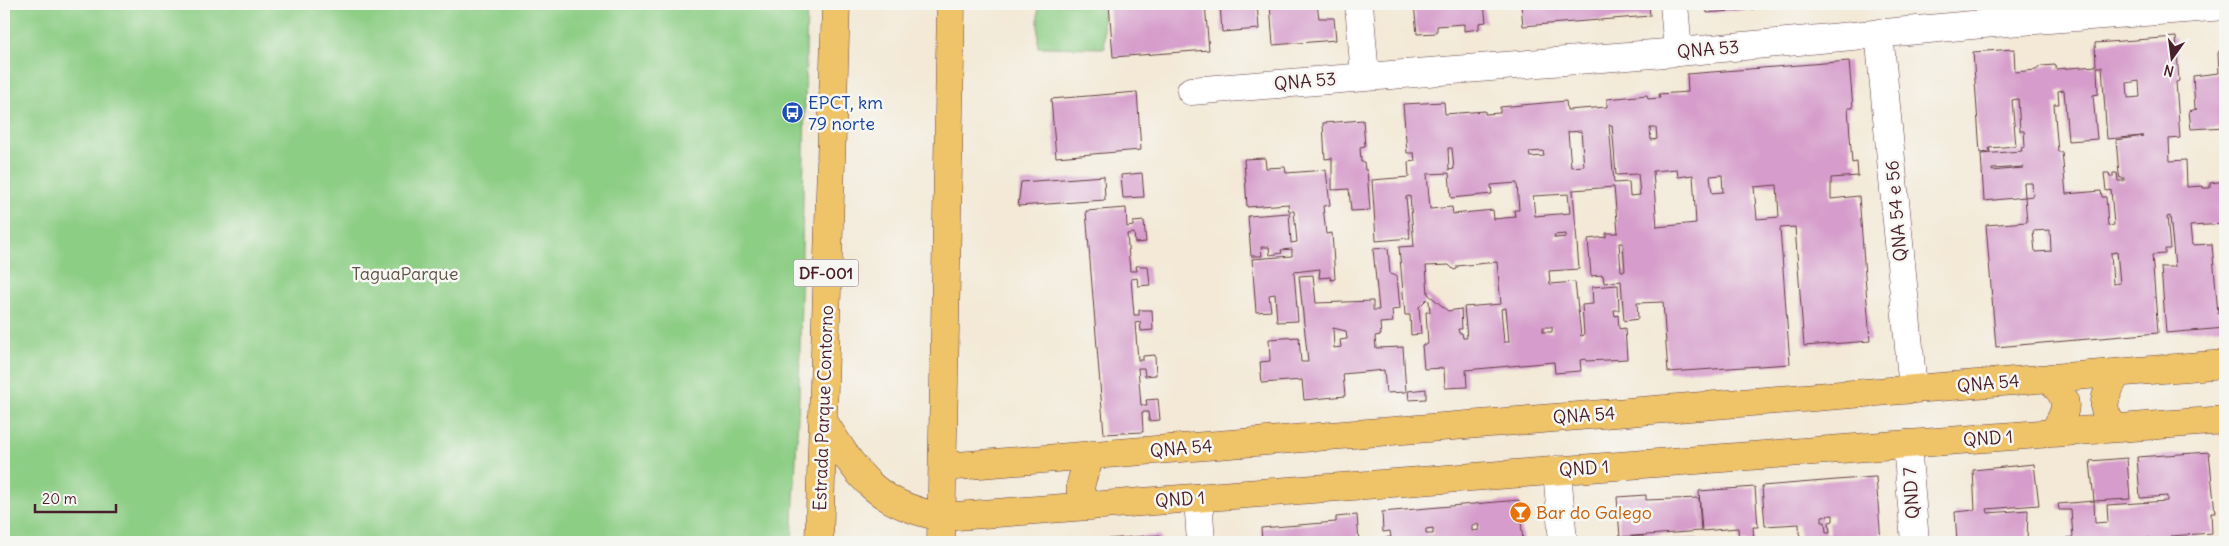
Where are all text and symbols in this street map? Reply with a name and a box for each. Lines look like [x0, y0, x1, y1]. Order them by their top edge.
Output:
north arrow [2146, 32, 2196, 82]
street label: QNA 53 [1676, 35, 1740, 63]
text: N [2162, 61, 2176, 81]
street label: QNA 53 [1273, 67, 1337, 95]
place label: EPCT, km 79 norte [808, 91, 883, 135]
bus stop icon: EPCT, km 79 norte [780, 100, 804, 124]
street label: QNA 54 e 56 [1880, 159, 1912, 263]
road number: DF-001 [794, 260, 858, 286]
park label: TaguaParque [352, 262, 458, 285]
street label: Estrada Parque Contorno [808, 305, 838, 511]
street label: QNA 54 [1956, 369, 2020, 397]
street label: QNA 54 [1552, 401, 1616, 429]
street label: QND 1 [1962, 425, 2014, 451]
street label: QNA 54 [1149, 434, 1213, 462]
street label: QND 1 [1558, 455, 1610, 481]
street label: QND 7 [1898, 466, 1924, 520]
scale bar [35, 481, 116, 513]
street label: QND 1 [1154, 486, 1206, 512]
text: 20 m [42, 489, 77, 508]
bar icon: Bar do Galego [1508, 500, 1532, 524]
place label: Bar do Galego [1536, 501, 1652, 524]

